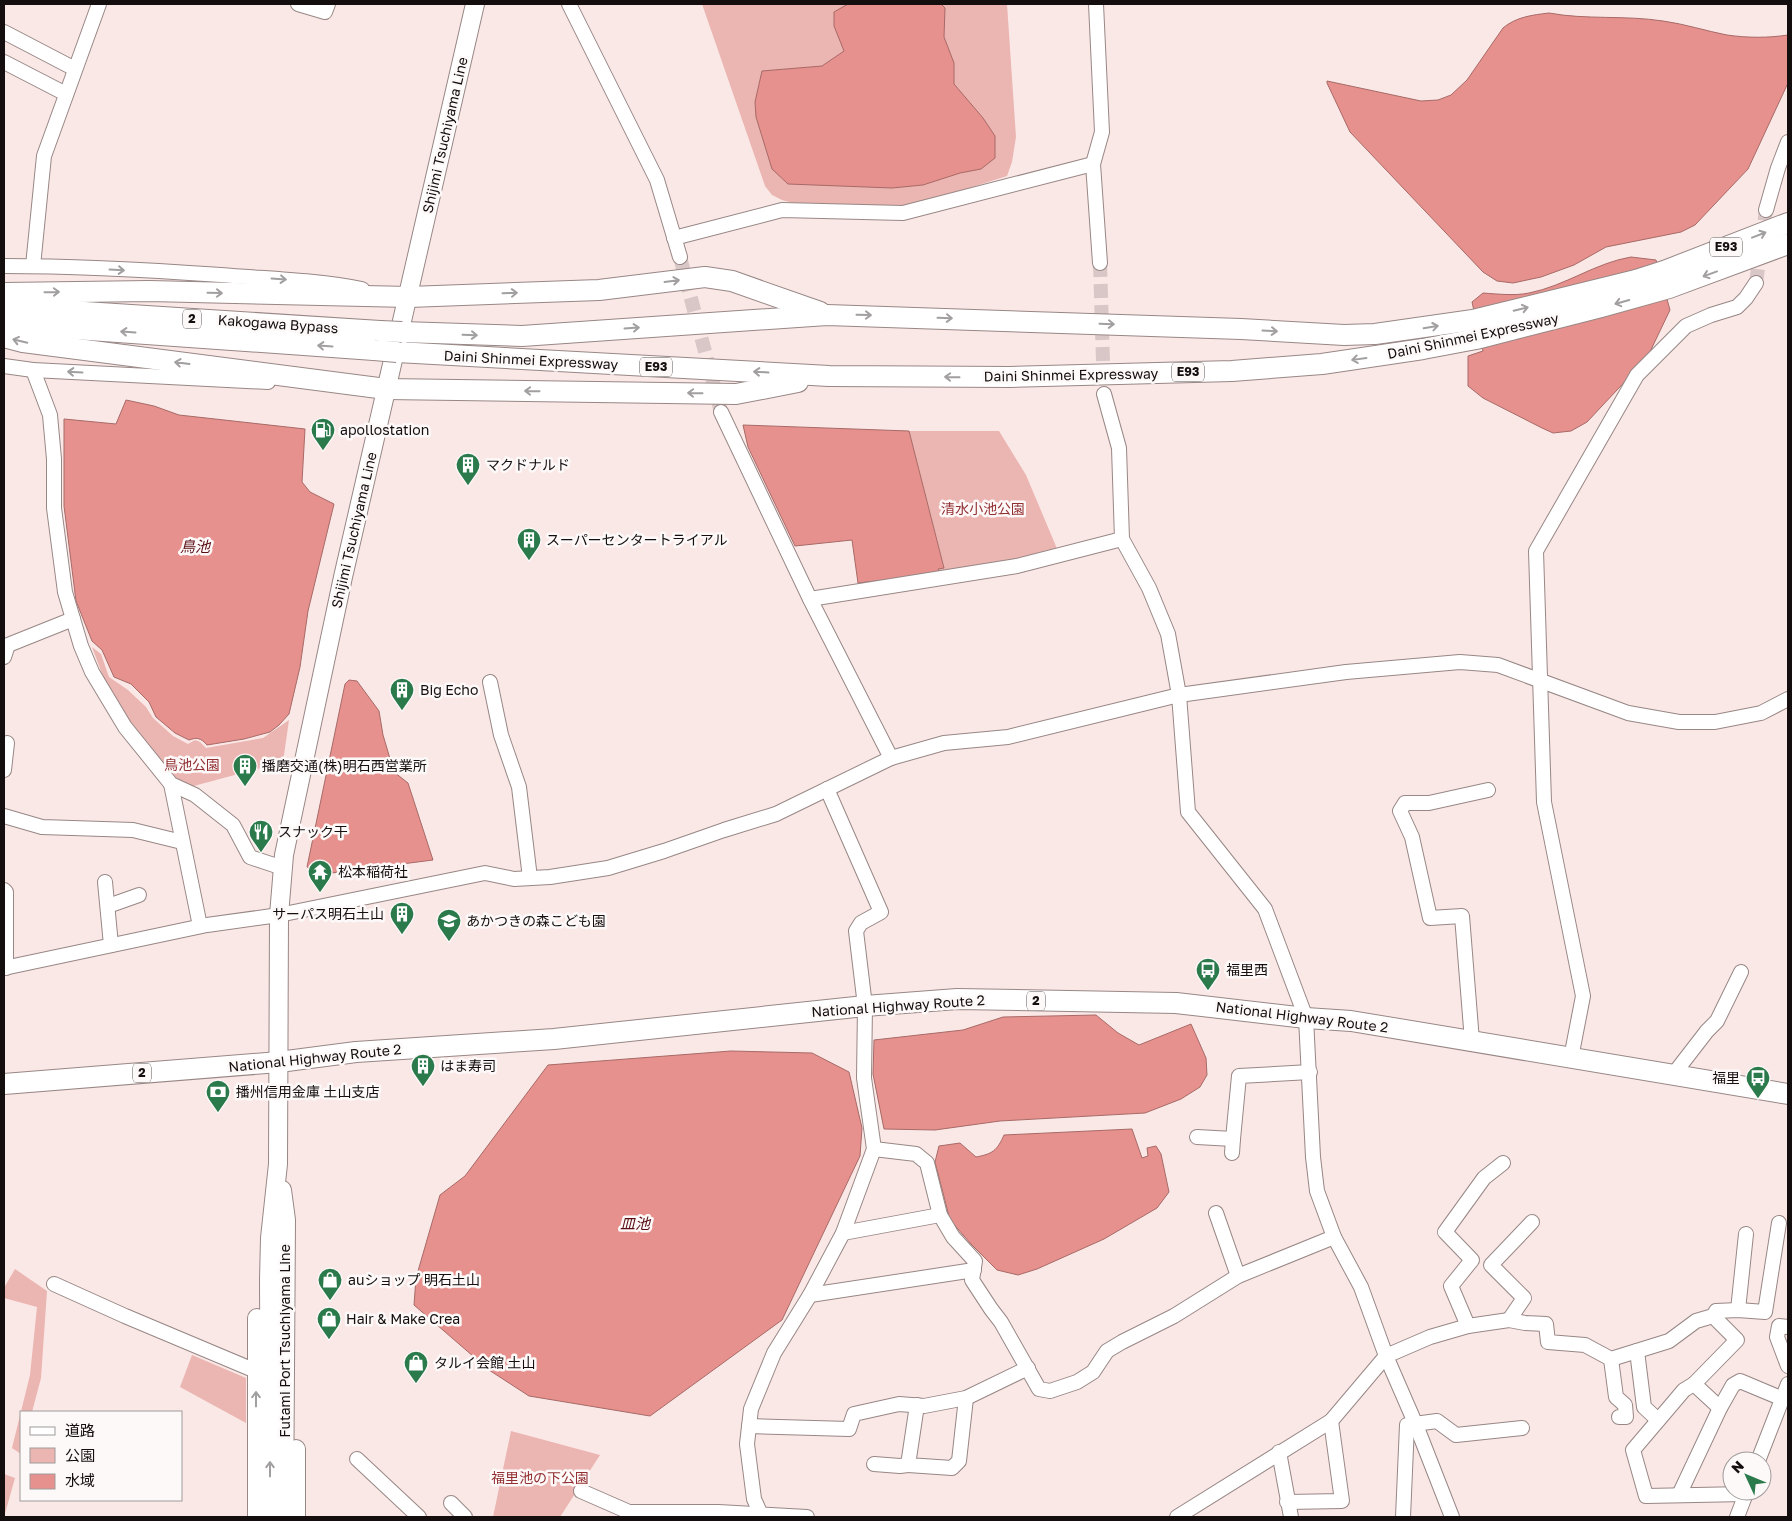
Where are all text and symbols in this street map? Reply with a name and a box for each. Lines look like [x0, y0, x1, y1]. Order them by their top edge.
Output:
street label: Shijimi Tsuchiyama Line [418, 55, 471, 215]
one-way arrow [1751, 230, 1766, 239]
road number: E93 [1710, 238, 1742, 256]
one-way arrow [108, 265, 124, 274]
one-way arrow [1703, 270, 1718, 279]
one-way arrow [271, 275, 287, 284]
one-way arrow [663, 276, 679, 286]
one-way arrow [44, 287, 60, 297]
one-way arrow [207, 288, 223, 297]
one-way arrow [502, 289, 518, 298]
one-way arrow [1615, 297, 1631, 307]
one-way arrow [1512, 303, 1528, 313]
street label: Daini Shinmei Expressway [1386, 309, 1560, 362]
road number: 2 [183, 310, 201, 328]
street label: Kakogawa Bypass [217, 311, 339, 336]
one-way arrow [856, 311, 872, 320]
one-way arrow [936, 313, 953, 323]
one-way arrow [1099, 320, 1115, 329]
one-way arrow [1423, 322, 1439, 332]
one-way arrow [624, 324, 640, 333]
one-way arrow [1261, 326, 1277, 335]
one-way arrow [120, 328, 136, 337]
one-way arrow [461, 330, 477, 339]
one-way arrow [13, 336, 29, 345]
one-way arrow [317, 342, 333, 351]
street label: Daini Shinmei Expressway [443, 346, 619, 373]
one-way arrow [1351, 354, 1367, 364]
one-way arrow [174, 358, 190, 368]
road number: E93 [640, 358, 672, 377]
road number: E93 [1172, 362, 1204, 382]
street label: Daini Shinmei Expressway [984, 364, 1159, 385]
one-way arrow [68, 368, 84, 377]
one-way arrow [753, 368, 769, 377]
one-way arrow [944, 372, 960, 382]
one-way arrow [525, 386, 541, 396]
one-way arrow [687, 388, 704, 398]
fuel station icon: apollostation [310, 417, 336, 451]
place label: apollostation [340, 421, 429, 438]
street label: Shijimi Tsuchiyama Line [327, 450, 380, 610]
building icon: マクドナルド [455, 452, 481, 486]
place label: マクドナルド [486, 456, 570, 473]
park label: 清水小池公園 [941, 500, 1025, 517]
building icon: スーパーセンタートライアル [516, 527, 542, 561]
place label: スーパーセンタートライアル [546, 531, 728, 548]
water label: 鳥池 [180, 537, 212, 555]
building icon: Big Echo [389, 677, 415, 711]
place label: Big Echo [420, 681, 478, 698]
building icon: 播磨交通(株)明石西営業所 [232, 753, 258, 787]
park label: 鳥池公園 [164, 756, 220, 773]
place label: 播磨交通(株)明石西営業所 [262, 757, 427, 774]
restaurant icon: スナック干 [248, 819, 274, 853]
place label: スナック干 [278, 823, 348, 840]
temple icon: 松本稲荷社 [307, 859, 333, 893]
place label: 松本稲荷社 [338, 863, 408, 880]
building icon: サーパス明石土山 [389, 901, 415, 935]
place label: サーパス明石土山 [272, 905, 384, 922]
school or university icon: あかつきの森こども園 [436, 908, 462, 942]
place label: あかつきの森こども園 [466, 912, 606, 929]
bus stop icon: 福里西 [1195, 957, 1221, 991]
place label: 福里西 [1226, 961, 1268, 978]
street label: National Highway Route 2 [811, 991, 985, 1020]
road number: 2 [1027, 991, 1045, 1010]
street label: National Highway Route 2 [1215, 997, 1389, 1036]
street label: National Highway Route 2 [228, 1040, 402, 1075]
building icon: はま寿司 [410, 1053, 436, 1087]
place label: はま寿司 [440, 1057, 496, 1074]
road number: 2 [133, 1064, 151, 1082]
bus stop icon: 福里 [1745, 1065, 1771, 1099]
place label: 福里 [1712, 1069, 1740, 1086]
bank icon: 播州信用金庫 土山支店 [205, 1079, 231, 1113]
place label: 播州信用金庫 土山支店 [236, 1083, 380, 1100]
water label: 皿池 [620, 1214, 652, 1232]
street label: Futami Port Tsuchiyama Line [276, 1244, 293, 1438]
shop icon: auショップ 明石土山 [317, 1267, 343, 1301]
place label: auショップ 明石土山 [348, 1271, 480, 1288]
shop icon: Hair & Make Crea [316, 1306, 342, 1340]
place label: Hair & Make Crea [346, 1310, 460, 1327]
shop icon: タルイ会館 土山 [403, 1350, 429, 1384]
place label: タルイ会館 土山 [434, 1354, 536, 1371]
one-way arrow [251, 1391, 261, 1407]
legend [20, 1411, 182, 1501]
text: 道路 [65, 1421, 95, 1439]
text: 公園 [65, 1446, 95, 1464]
north arrow [1722, 1451, 1772, 1501]
text: N [1727, 1457, 1747, 1476]
one-way arrow [265, 1461, 275, 1477]
park label: 福里池の下公園 [491, 1469, 589, 1486]
text: 水域 [65, 1471, 95, 1489]

